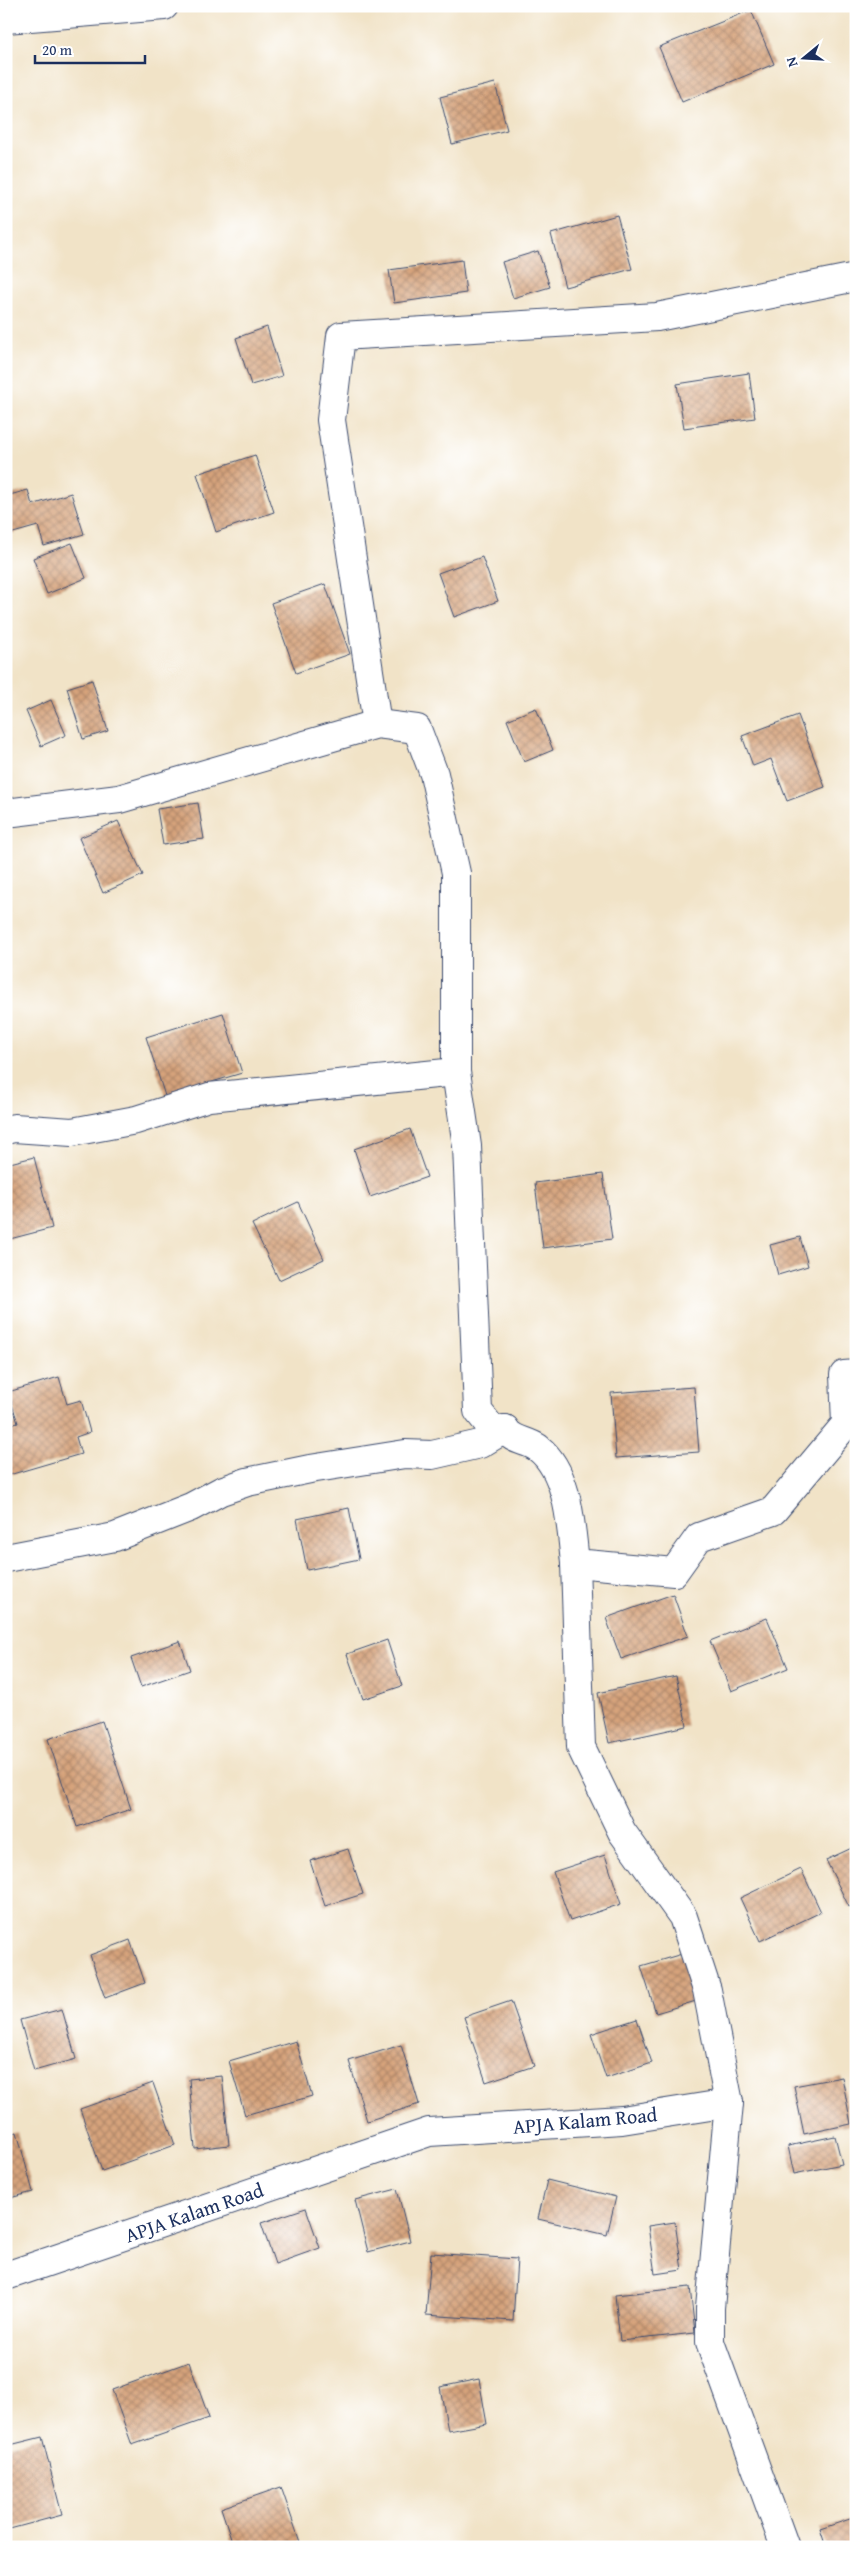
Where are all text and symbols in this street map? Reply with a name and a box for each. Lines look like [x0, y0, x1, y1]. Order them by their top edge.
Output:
scale bar [35, 32, 145, 64]
north arrow [780, 32, 830, 82]
text: 20 m [42, 39, 73, 60]
text: N [780, 54, 803, 70]
street label: APJA Kalam Road [512, 2099, 659, 2141]
street label: APJA Kalam Road [121, 2175, 267, 2249]

